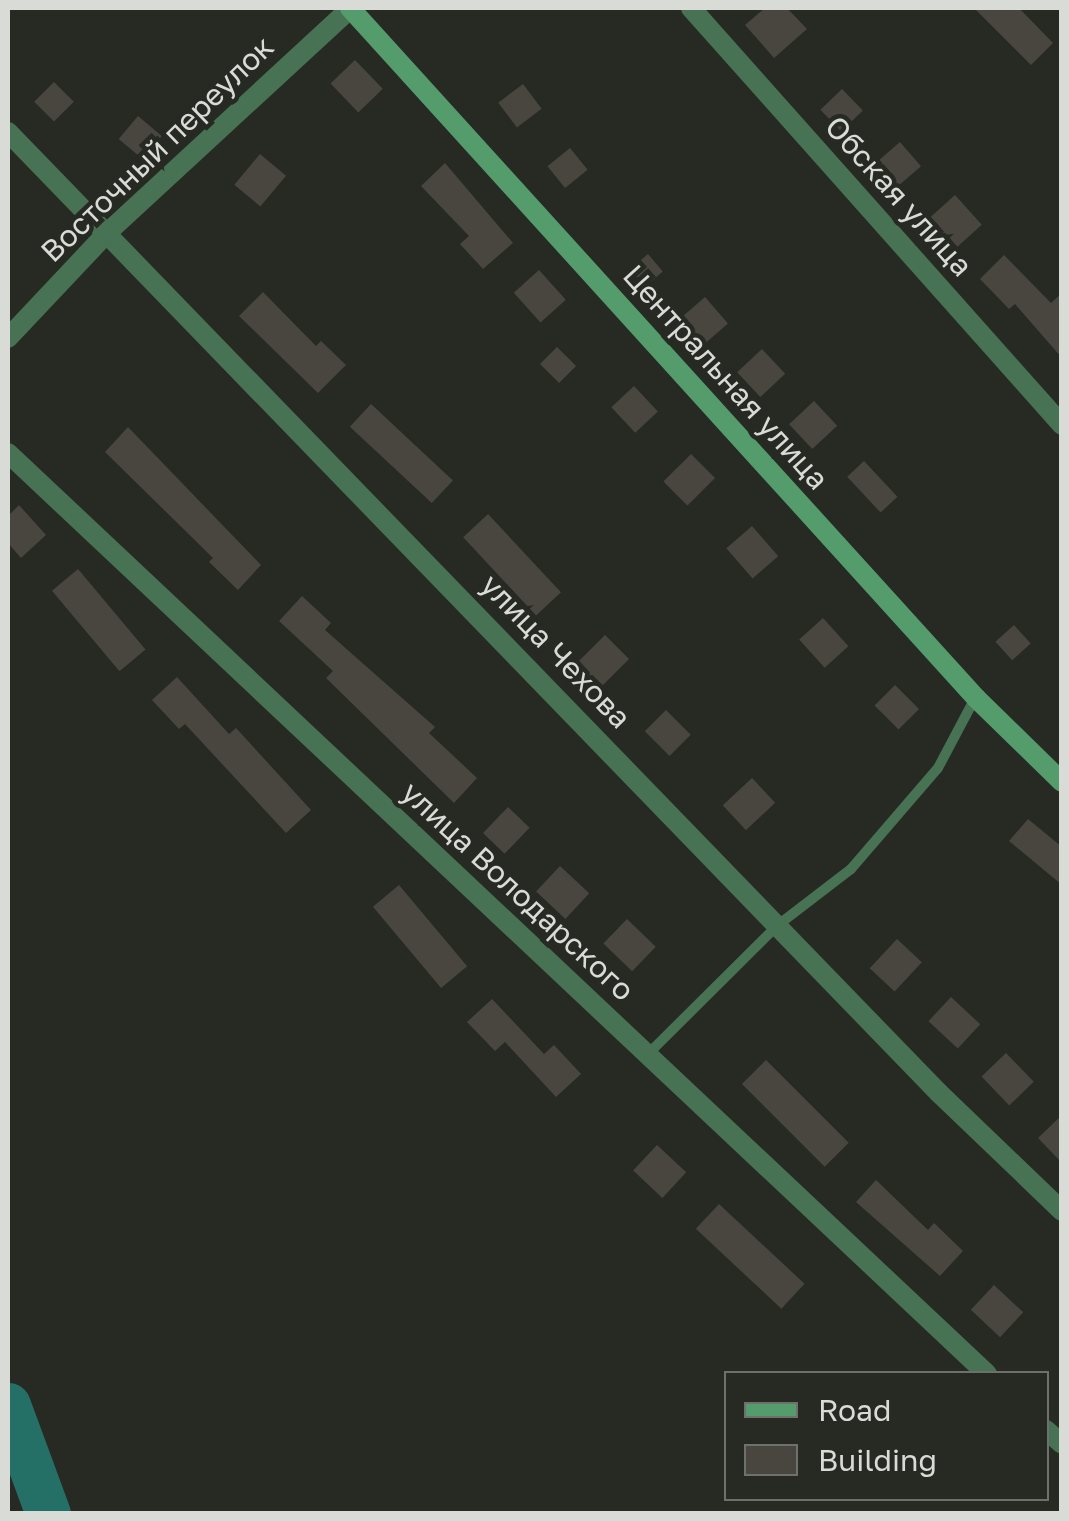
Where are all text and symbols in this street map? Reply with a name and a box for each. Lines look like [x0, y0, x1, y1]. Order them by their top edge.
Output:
street label: Восточный переулок [33, 29, 281, 269]
street label: Обская улица [818, 109, 980, 283]
street label: Центральная улица [616, 257, 836, 497]
street label: улица Чехова [474, 567, 638, 735]
street label: улица Володарского [394, 774, 642, 1008]
legend [724, 1371, 1049, 1501]
text: Road [818, 1392, 892, 1428]
text: Building [818, 1442, 937, 1478]

